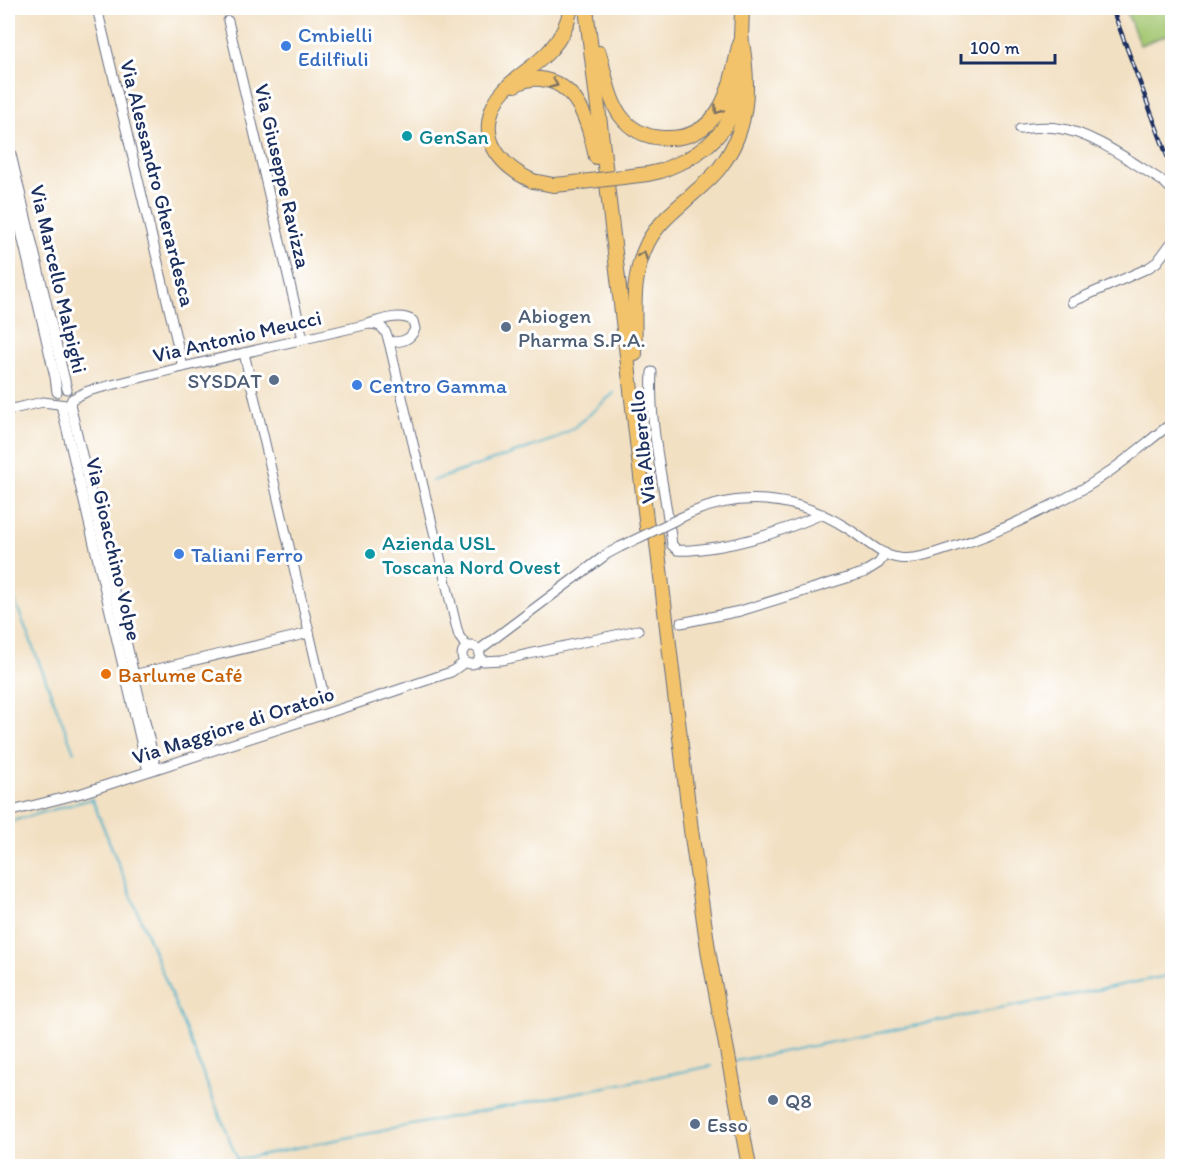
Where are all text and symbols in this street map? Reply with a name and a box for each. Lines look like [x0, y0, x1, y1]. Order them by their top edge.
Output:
place label: Cmbielli Edilfiuli [298, 22, 372, 71]
scale bar [961, 27, 1056, 65]
text: 100 m [970, 37, 1020, 59]
marker: Cmbielli Edilfiuli [279, 39, 293, 53]
street label: Via Alessandro Gherardesca [115, 57, 201, 309]
one-way arrow [547, 77, 558, 89]
street label: Via Giuseppe Ravizza [250, 81, 316, 271]
one-way arrow [714, 103, 725, 114]
place label: GenSan [419, 124, 489, 149]
marker: GenSan [400, 129, 414, 143]
street label: Via Marcello Malpighi [25, 182, 93, 376]
one-way arrow [636, 250, 648, 261]
place label: Abiogen Pharma S.P.A. [518, 303, 646, 352]
street label: Via Antonio Meucci [150, 304, 324, 368]
marker: Abiogen Pharma S.P.A. [499, 320, 513, 334]
place label: SYSDAT [188, 368, 262, 393]
marker: SYSDAT [267, 373, 281, 387]
place label: Centro Gamma [369, 373, 507, 398]
marker: Centro Gamma [350, 378, 364, 392]
street label: Via Alberello [624, 389, 660, 505]
street label: Via Gioacchino Volpe [81, 455, 147, 643]
place label: Azienda USL Toscana Nord Ovest [382, 530, 561, 579]
place label: Taliani Ferro [191, 542, 303, 567]
marker: Taliani Ferro [172, 547, 186, 561]
marker: Azienda USL Toscana Nord Ovest [363, 547, 377, 561]
place label: Barlume Café [118, 662, 243, 687]
marker: Barlume Café [99, 667, 113, 681]
street label: Via Maggiore di Oratoio [129, 680, 337, 770]
place label: Q8 [785, 1088, 812, 1113]
marker: Q8 [766, 1093, 780, 1107]
place label: Esso [707, 1112, 748, 1137]
marker: Esso [688, 1117, 702, 1131]

